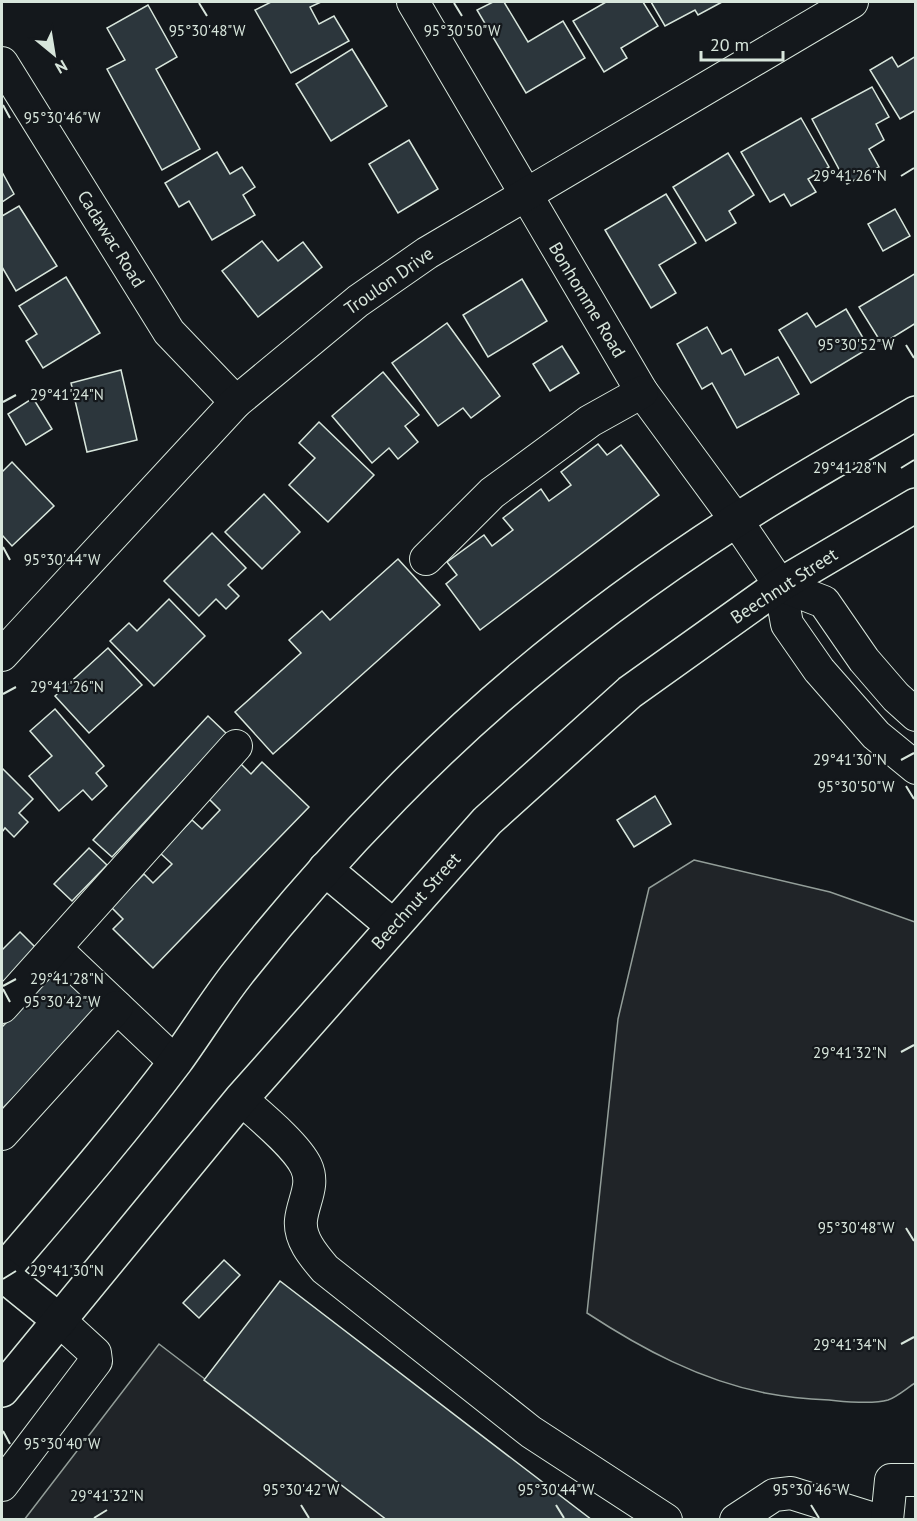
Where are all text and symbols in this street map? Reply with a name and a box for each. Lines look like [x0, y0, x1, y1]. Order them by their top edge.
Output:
text: 95°30'48"W [169, 21, 246, 40]
text: 95°30'50"W [424, 21, 501, 40]
north arrow [24, 24, 84, 84]
scale bar [701, 24, 784, 62]
text: 20 m [710, 33, 749, 56]
text: N [52, 56, 71, 78]
text: 95°30'46"W [24, 108, 101, 127]
text: 29°41'26"N [813, 166, 887, 185]
street label: Cadawac Road [72, 186, 150, 292]
street label: Bonhomme Road [544, 238, 631, 362]
street label: Troulon Drive [340, 241, 438, 320]
text: 95°30'52"W [818, 335, 895, 354]
text: 29°41'24"N [30, 385, 104, 404]
text: 29°41'28"N [813, 458, 887, 477]
street label: Beechnut Street [726, 542, 841, 629]
text: 95°30'44"W [24, 550, 101, 569]
text: 29°41'26"N [30, 677, 104, 696]
text: 29°41'30"N [813, 750, 887, 769]
text: 95°30'50"W [818, 777, 895, 796]
street label: Beechnut Street [366, 847, 465, 954]
text: 29°41'28"N [30, 969, 104, 988]
text: 95°30'42"W [24, 992, 101, 1011]
text: 29°41'32"N [813, 1043, 887, 1062]
text: 95°30'48"W [818, 1218, 895, 1237]
text: 29°41'30"N [30, 1261, 104, 1280]
text: 29°41'34"N [813, 1335, 887, 1354]
text: 95°30'40"W [24, 1434, 101, 1453]
text: 95°30'42"W [263, 1480, 340, 1499]
text: 95°30'44"W [518, 1480, 595, 1499]
text: 95°30'46"W [773, 1480, 850, 1499]
text: 29°41'32"N [70, 1486, 144, 1505]

